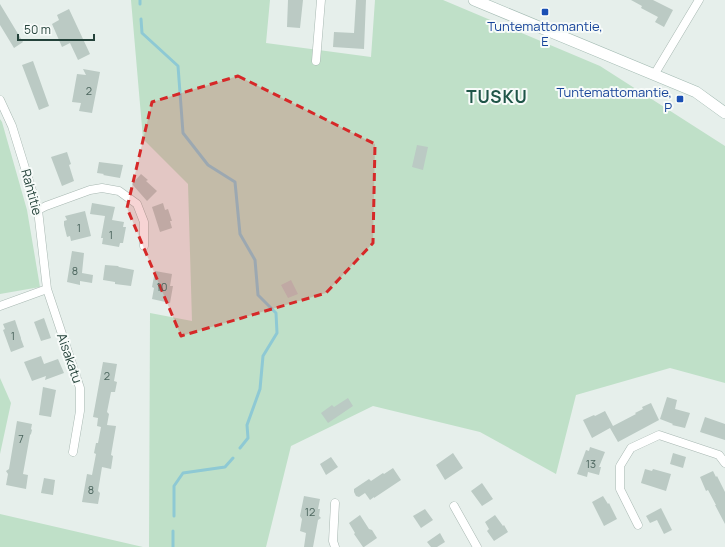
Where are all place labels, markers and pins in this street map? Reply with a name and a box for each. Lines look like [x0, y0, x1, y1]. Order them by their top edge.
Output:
marker: Tuntemattomantie, E [540, 7, 550, 17]
place label: Tuntemattomantie, E [487, 17, 603, 50]
place label: Tuntemattomantie, P [557, 83, 672, 116]
marker: Tuntemattomantie, P [675, 94, 685, 104]

